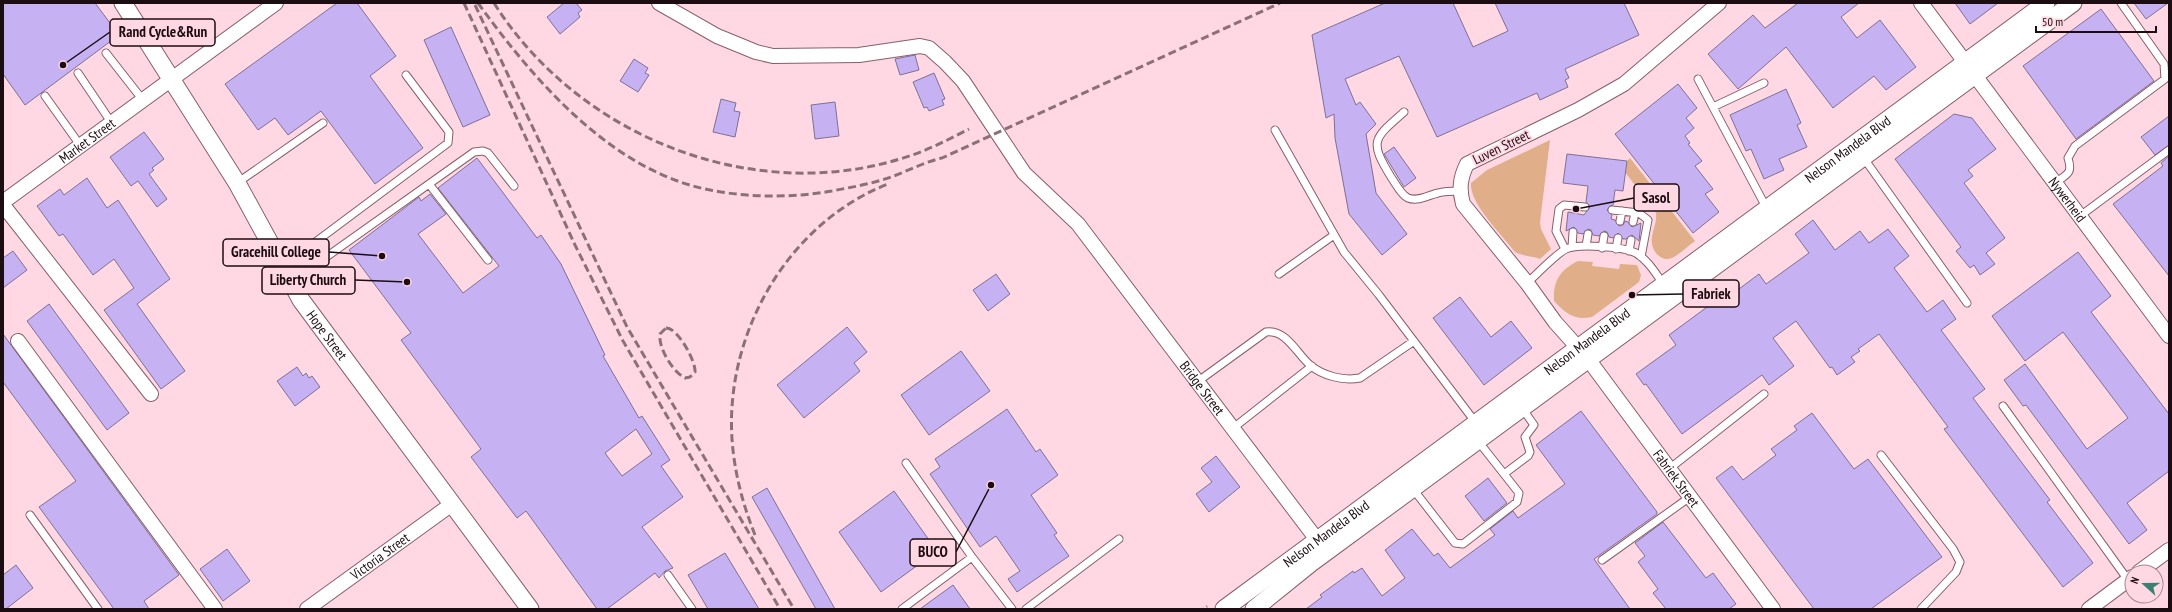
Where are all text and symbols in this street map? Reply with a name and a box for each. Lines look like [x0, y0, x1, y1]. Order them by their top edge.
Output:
scale bar [2036, 8, 2156, 34]
text: 50 m [2042, 14, 2063, 29]
callout: Rand Cycle&Run [110, 19, 215, 46]
text: Rand Cycle&Run [119, 22, 208, 41]
street label: Nelson Mandela Blvd [1801, 112, 1894, 187]
street label: Market Street [55, 114, 119, 167]
street label: Luven Street [1470, 125, 1532, 168]
street label: Nywerheid [2045, 173, 2090, 226]
callout: Sasol [1634, 184, 1679, 211]
text: Sasol [1642, 188, 1671, 207]
callout: Gracehill College [223, 239, 329, 266]
text: Gracehill College [231, 242, 321, 261]
callout: Liberty Church [262, 267, 355, 294]
text: Liberty Church [270, 270, 347, 289]
callout: Fabriek [1683, 280, 1739, 307]
text: Fabriek [1691, 284, 1732, 303]
street label: Nelson Mandela Blvd [1541, 304, 1634, 379]
street label: Hope Street [303, 307, 351, 364]
street label: Bridge Street [1176, 357, 1229, 419]
street label: Fabriek Street [1649, 446, 1704, 511]
street label: Nelson Mandela Blvd [1280, 496, 1373, 571]
street label: Victoria Street [346, 529, 413, 584]
callout: BUCO [910, 539, 956, 566]
text: BUCO [918, 542, 948, 561]
north arrow [2124, 564, 2164, 604]
text: N [2127, 575, 2142, 586]

